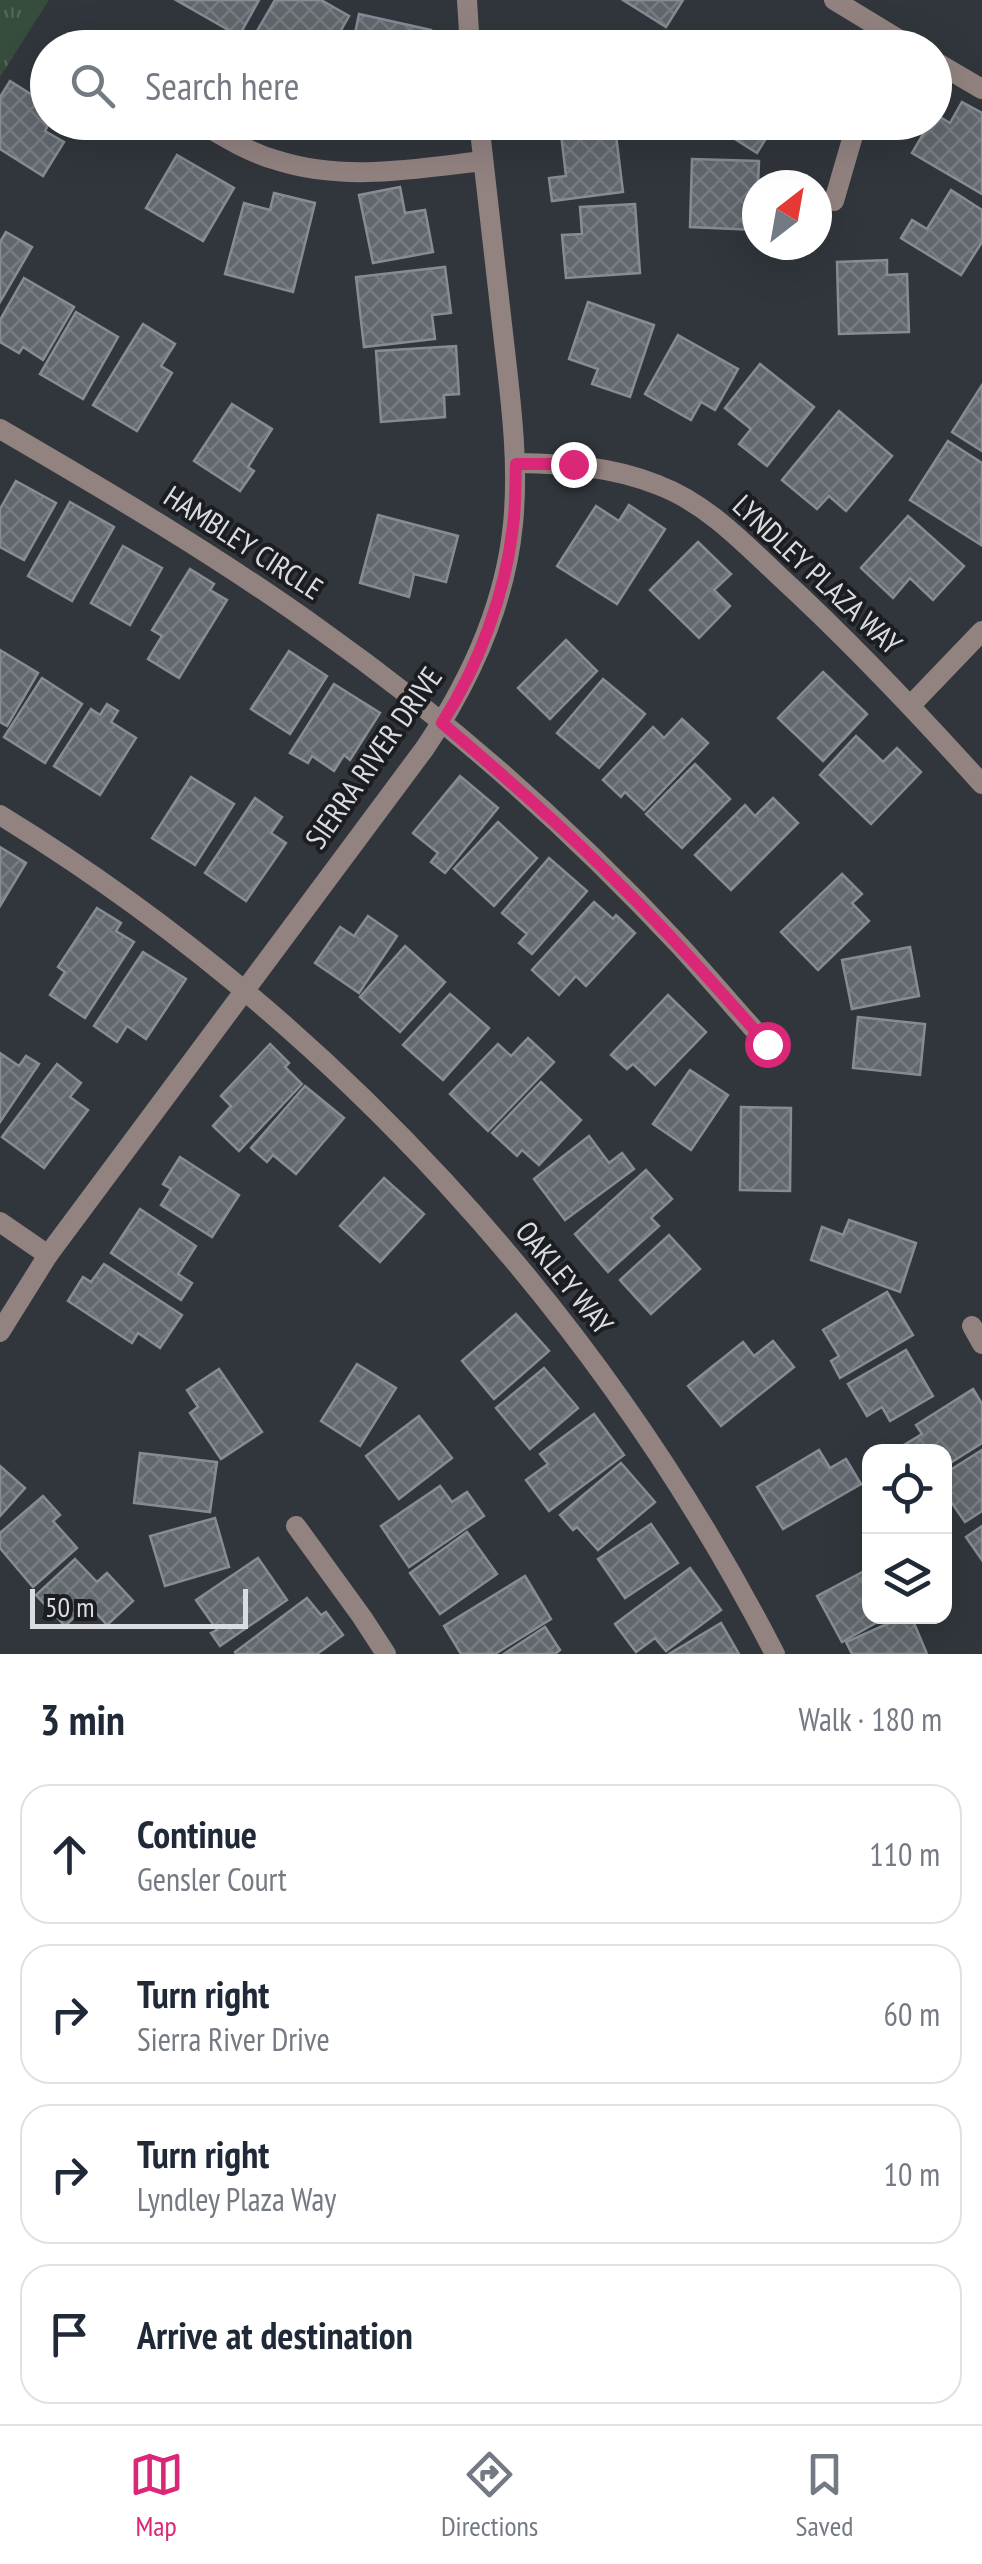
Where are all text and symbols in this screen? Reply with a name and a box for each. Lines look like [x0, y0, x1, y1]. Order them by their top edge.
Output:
search box [30, 30, 952, 140]
icon: search [65, 58, 120, 113]
text: Search here [145, 61, 299, 110]
north arrow [742, 170, 832, 260]
route end [551, 442, 597, 488]
street label: HAMBLEY CIRCLE [157, 476, 331, 608]
street label: LYNDLEY PLAZA WAY [725, 486, 911, 663]
street label: SIERRA RIVER DRIVE [296, 659, 450, 856]
route start [745, 1022, 791, 1068]
street label: OAKLEY WAY [508, 1212, 623, 1342]
map controls [862, 1444, 952, 1624]
button: locate [862, 1444, 952, 1534]
button: layers [862, 1534, 952, 1624]
scale bar [30, 1584, 248, 1628]
text: 50 m [45, 1588, 94, 1625]
text: 3 min [40, 1692, 125, 1747]
text: Walk · 180 m [798, 1698, 942, 1740]
text: Continue [137, 1809, 257, 1858]
icon: ahead [42, 1827, 97, 1882]
text: 110 m [869, 1833, 940, 1875]
text: Gensler Court [137, 1858, 287, 1900]
text: Turn right [137, 1969, 269, 2018]
icon: right [42, 1987, 97, 2042]
text: 60 m [884, 1993, 940, 2035]
text: Sierra River Drive [137, 2018, 330, 2060]
text: Turn right [137, 2129, 269, 2178]
icon: right [42, 2147, 97, 2202]
text: 10 m [884, 2153, 940, 2195]
text: Lyndley Plaza Way [137, 2178, 336, 2220]
icon: arrive [42, 2307, 97, 2362]
text: Arrive at destination [137, 2310, 413, 2359]
tab: Map [129, 2447, 184, 2544]
tab: Directions [441, 2447, 538, 2544]
tab: Saved [796, 2447, 853, 2544]

